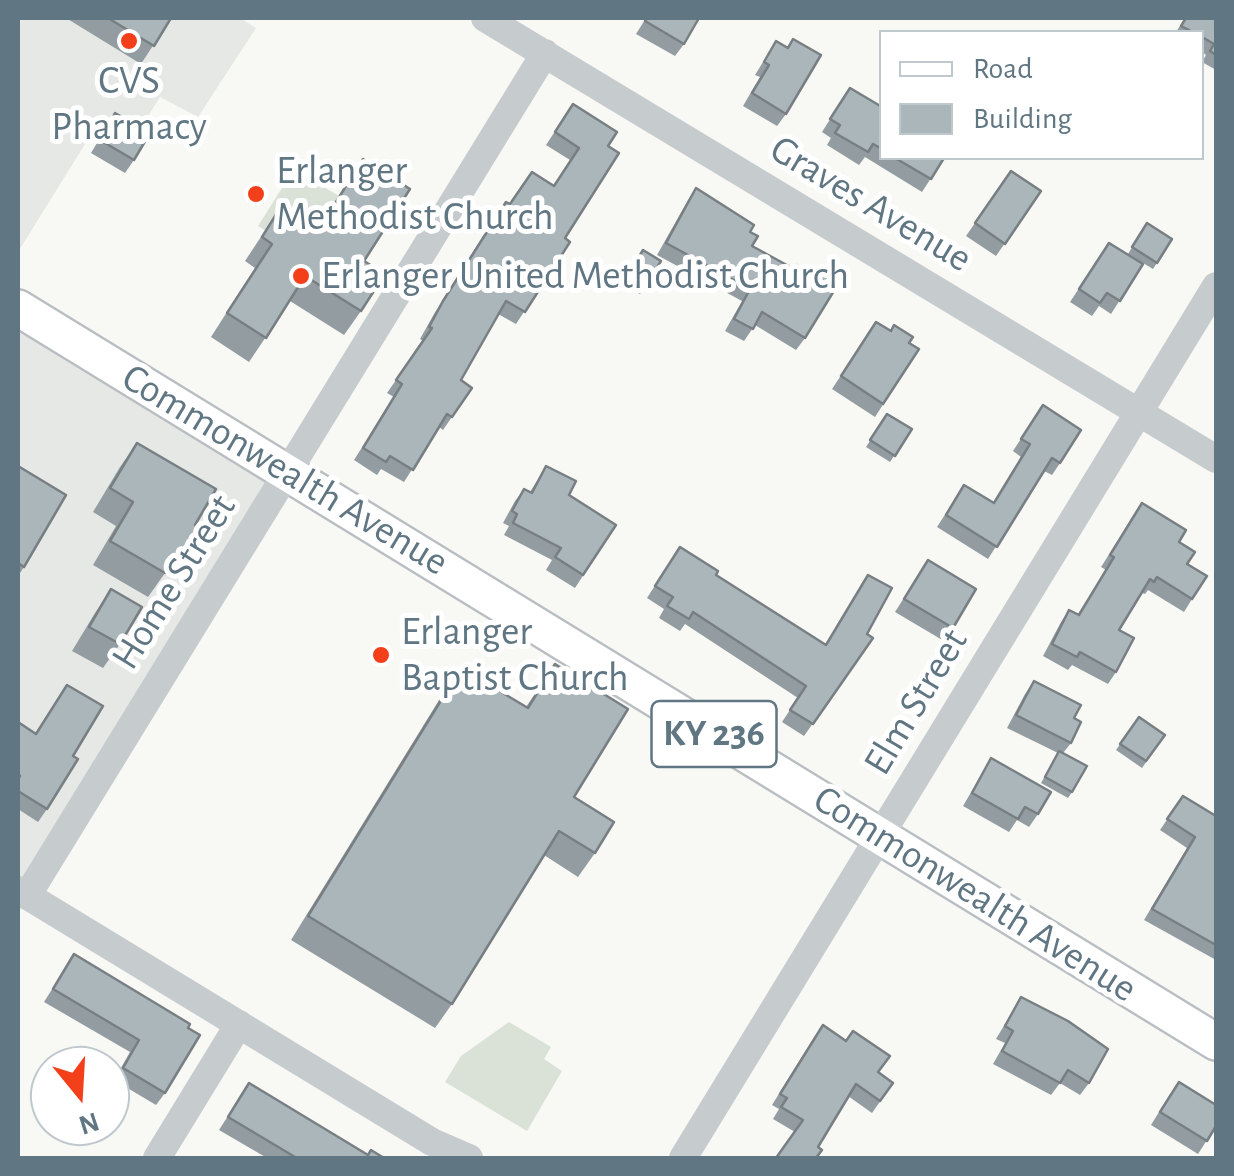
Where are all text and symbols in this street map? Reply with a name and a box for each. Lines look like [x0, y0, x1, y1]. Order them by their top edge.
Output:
marker: CVS Pharmacy [118, 30, 140, 52]
legend [879, 30, 1204, 160]
text: Road [973, 54, 1033, 84]
place label: CVS Pharmacy [51, 57, 207, 151]
text: Building [973, 104, 1072, 134]
street label: Graves Avenue [762, 125, 980, 283]
place label: Erlanger Methodist Church [276, 147, 554, 241]
marker: Erlanger Methodist Church [245, 183, 267, 205]
place label: Erlanger United Methodist Church [321, 252, 849, 300]
marker: Erlanger United Methodist Church [290, 265, 312, 287]
street label: Commonwealth Avenue [113, 354, 457, 586]
street label: Home Street [101, 486, 247, 678]
place label: Erlanger Baptist Church [401, 608, 629, 702]
street label: Elm Street [854, 620, 978, 784]
marker: Erlanger Baptist Church [370, 644, 392, 666]
road number: KY 236 [652, 701, 776, 767]
street label: Commonwealth Avenue [805, 775, 1145, 1013]
north arrow [30, 1046, 130, 1146]
text: N [75, 1106, 102, 1139]

